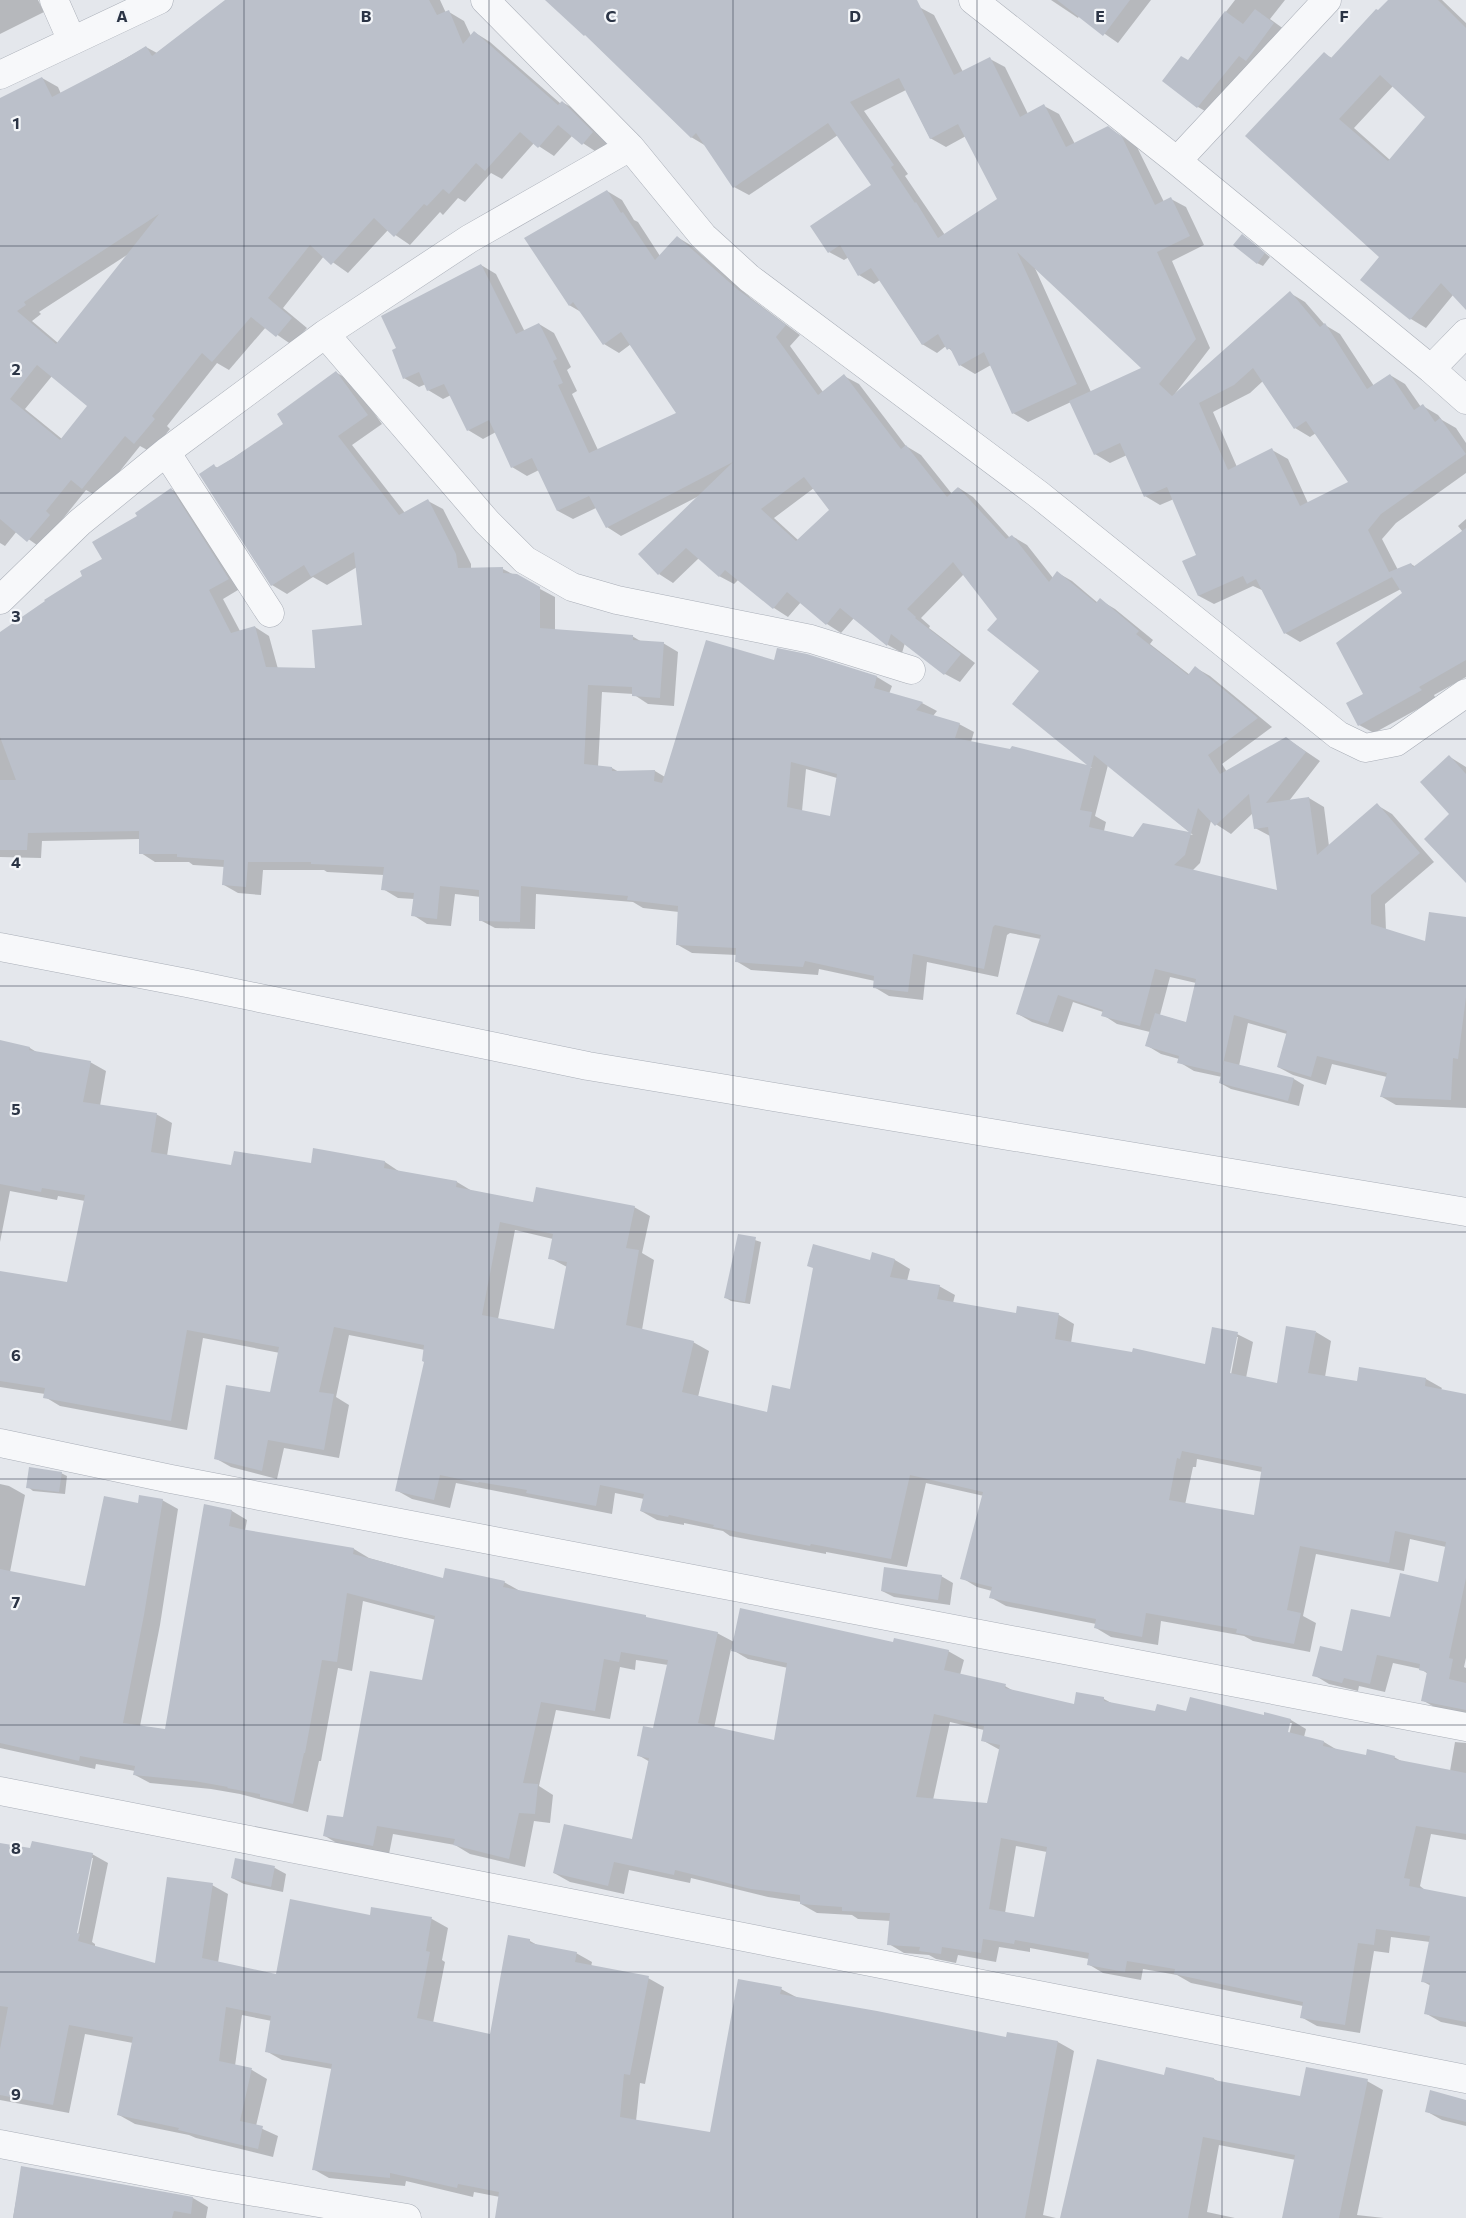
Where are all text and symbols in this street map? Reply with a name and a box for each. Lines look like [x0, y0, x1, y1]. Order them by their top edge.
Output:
text: A [116, 6, 128, 25]
text: B [361, 6, 372, 25]
text: C [606, 6, 617, 25]
text: D [849, 6, 861, 25]
text: E [1095, 6, 1105, 25]
text: F [1339, 6, 1349, 25]
text: 1 [12, 113, 20, 132]
text: 2 [11, 359, 21, 378]
text: 3 [11, 606, 21, 625]
text: 4 [11, 852, 21, 871]
text: 5 [11, 1099, 21, 1118]
text: 6 [11, 1345, 21, 1364]
text: 7 [12, 1592, 21, 1611]
text: 8 [11, 1838, 21, 1857]
text: 9 [11, 2084, 21, 2103]

